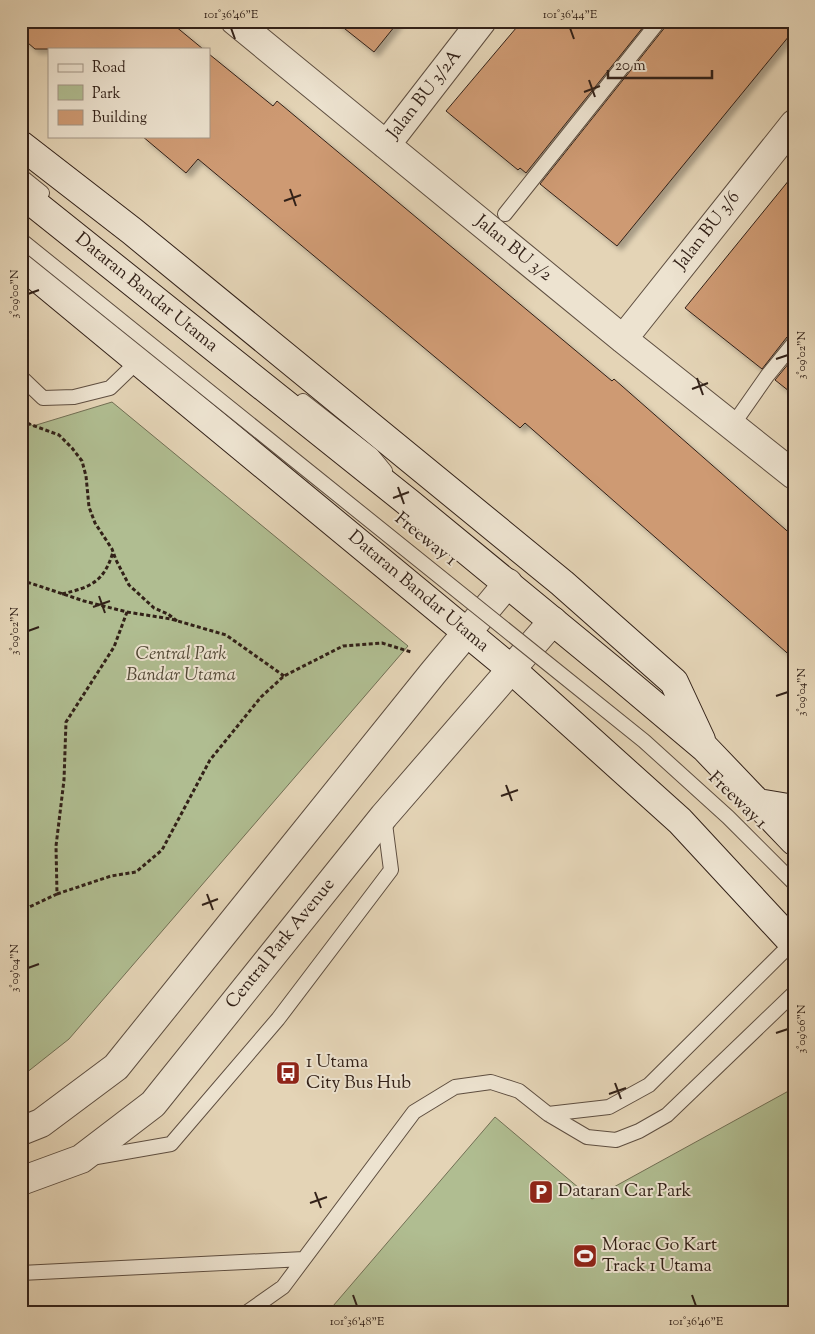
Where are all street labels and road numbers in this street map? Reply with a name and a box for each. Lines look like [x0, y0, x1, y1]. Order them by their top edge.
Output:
street label: Jalan BU 3/2A [381, 44, 469, 146]
street label: Jalan BU 3/6 [668, 186, 747, 277]
street label: Jalan BU 3/2 [468, 209, 558, 289]
street label: Dataran Bandar Utama [69, 227, 223, 359]
street label: Freeway 1 [388, 507, 462, 573]
street label: Dataran Bandar Utama [342, 525, 494, 659]
street label: Freeway 1 [702, 766, 772, 836]
street label: Central Park Avenue [220, 873, 342, 1015]

